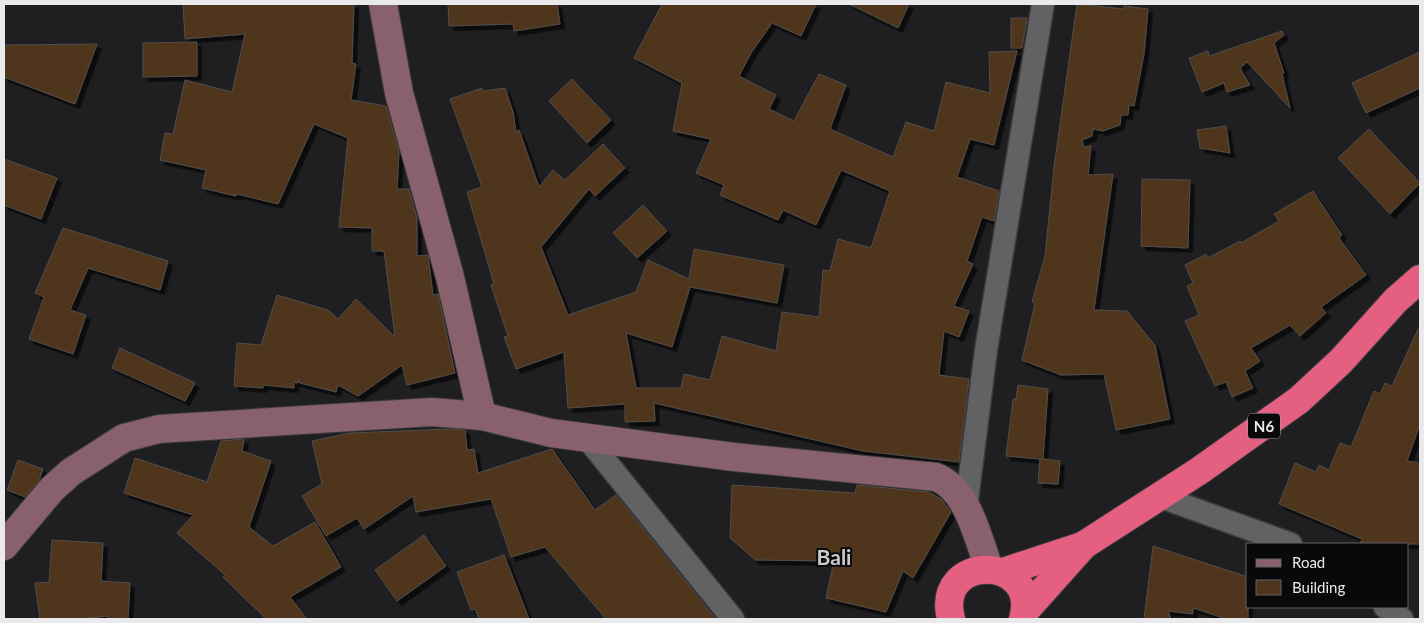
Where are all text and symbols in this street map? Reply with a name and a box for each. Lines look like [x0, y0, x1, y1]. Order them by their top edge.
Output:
road number: N6 [1248, 414, 1280, 438]
legend [1246, 543, 1409, 608]
district label: Bali [817, 544, 851, 569]
text: Road [1292, 553, 1325, 571]
text: Building [1292, 578, 1345, 596]

